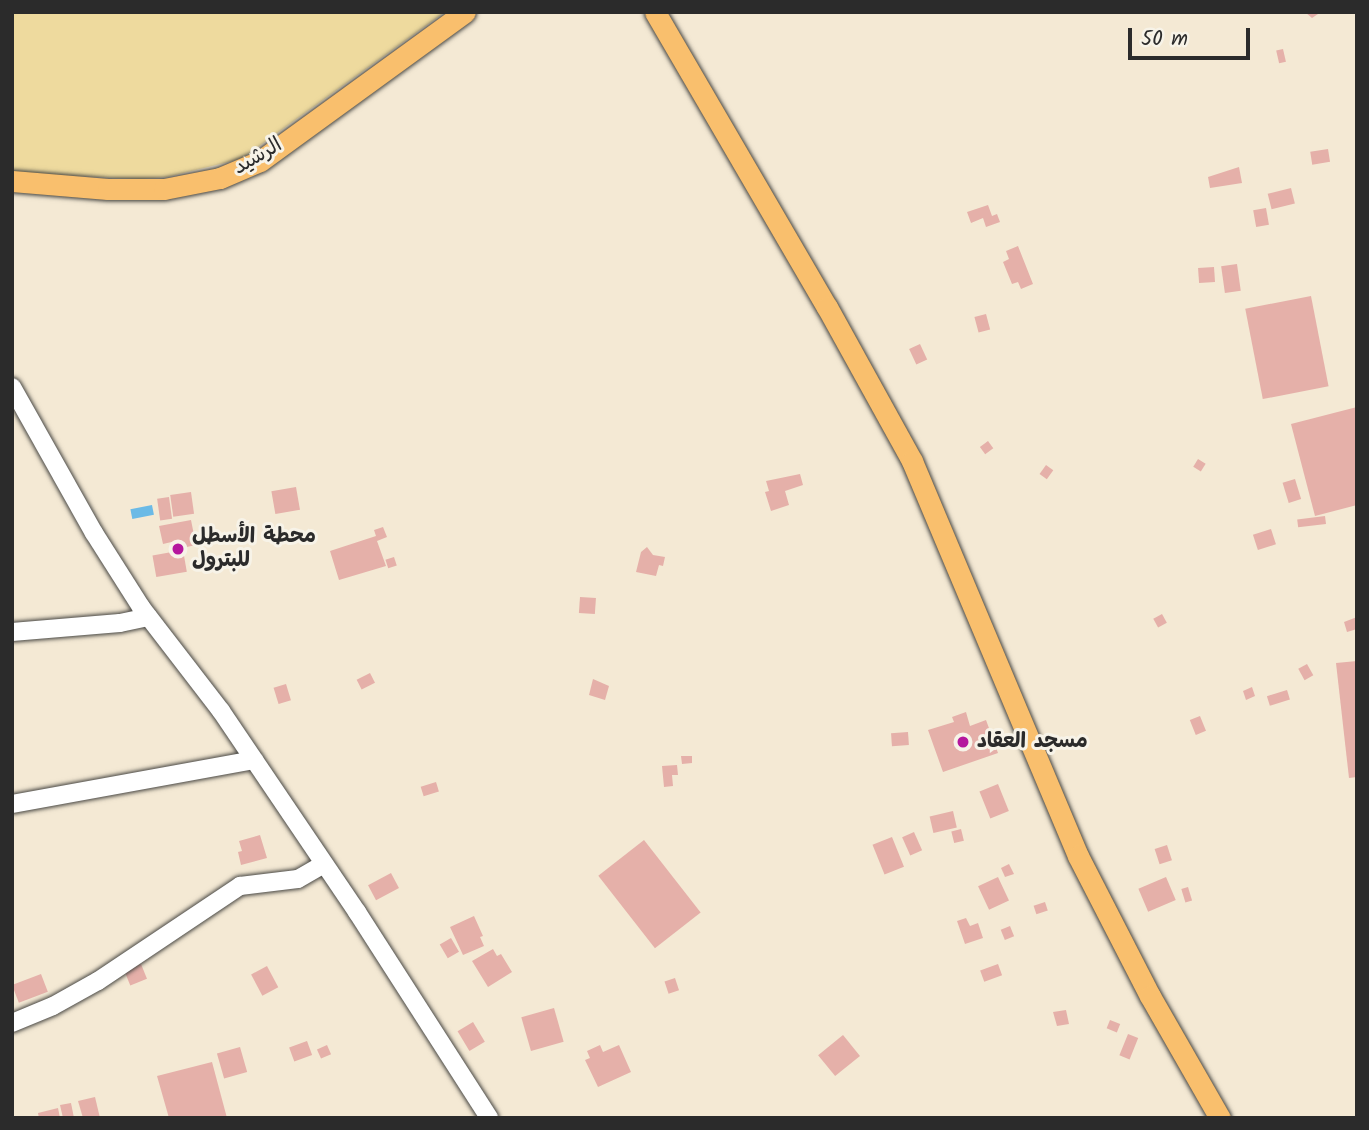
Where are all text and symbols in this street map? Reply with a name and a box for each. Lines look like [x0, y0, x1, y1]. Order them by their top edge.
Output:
scale bar [1131, 14, 1254, 58]
text: 50 m [1141, 23, 1188, 56]
street label: الرشيد [229, 133, 287, 181]
place label: محطة الأسطل للبترول [192, 524, 316, 574]
marker: محطة الأسطل للبترول [170, 541, 186, 557]
place label: مسجد العقاد [977, 729, 1088, 755]
marker: مسجد العقاد [955, 734, 971, 750]

